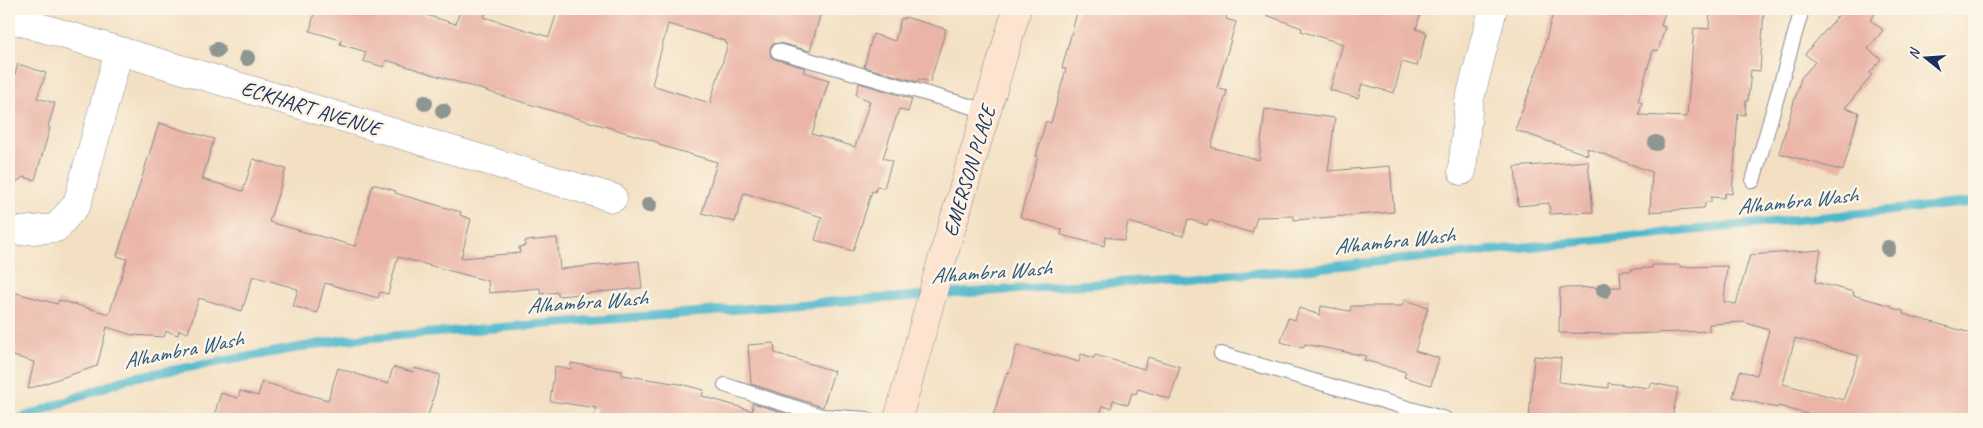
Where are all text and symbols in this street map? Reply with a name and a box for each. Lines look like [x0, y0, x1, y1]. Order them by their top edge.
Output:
north arrow [1900, 32, 1950, 82]
text: N [1905, 45, 1924, 61]
street label: ECKHART AVENUE [238, 75, 386, 142]
street label: EMERSON PLACE [937, 100, 1002, 239]
water label: Alhambra Wash [1735, 181, 1860, 221]
water label: Alhambra Wash [1332, 221, 1457, 261]
water label: Alhambra Wash [930, 254, 1054, 290]
water label: Alhambra Wash [526, 284, 650, 320]
water label: Alhambra Wash [121, 324, 247, 375]

